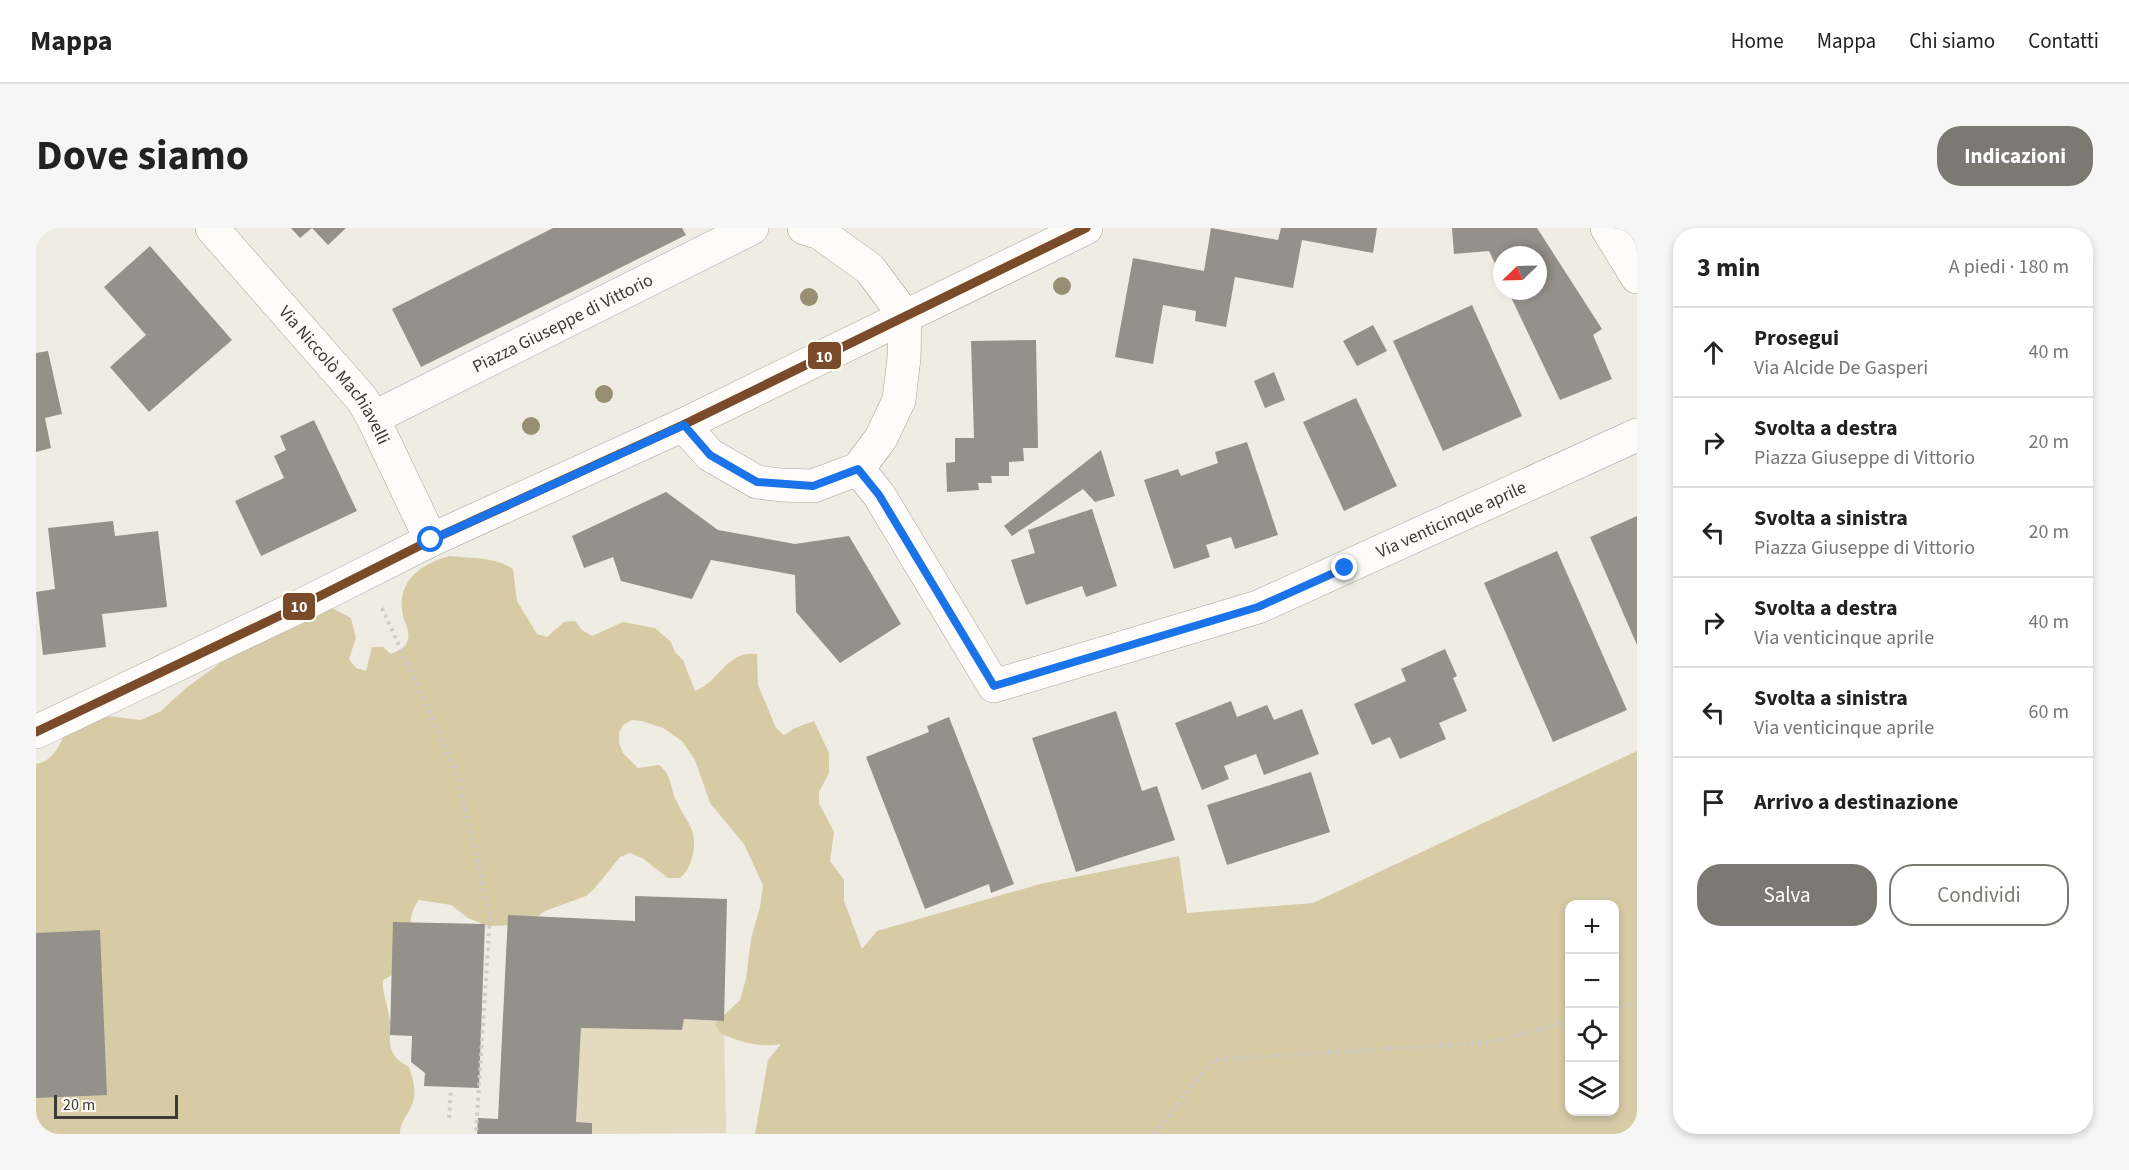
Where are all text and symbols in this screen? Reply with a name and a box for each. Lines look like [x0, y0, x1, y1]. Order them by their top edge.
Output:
text: Mappa [30, 21, 113, 61]
text: Home [1731, 26, 1784, 56]
text: Mappa [1817, 26, 1876, 56]
text: Chi siamo [1909, 26, 1995, 56]
text: Contatti [2028, 26, 2099, 56]
text: Dove siamo [36, 126, 249, 186]
button: Indicazioni [1937, 126, 2093, 186]
north arrow [1493, 246, 1547, 300]
text: 3 min [1697, 249, 1760, 286]
text: A piedi · 180 m [1949, 253, 2069, 281]
street label: Piazza Giuseppe di Vittorio [468, 267, 657, 379]
street label: Via Niccolò Machiavelli [273, 300, 396, 449]
text: Prosegui [1754, 322, 1839, 354]
icon: ahead [1697, 336, 1730, 369]
text: 40 m [2029, 338, 2069, 366]
line badge: 10 [807, 341, 842, 370]
text: 10 [816, 346, 832, 368]
text: Via Alcide De Gasperi [1754, 354, 1928, 382]
text: Svolta a destra [1754, 412, 1898, 444]
icon: right [1697, 426, 1730, 459]
text: 20 m [2029, 428, 2069, 456]
text: Piazza Giuseppe di Vittorio [1754, 444, 1975, 472]
street label: Via venticinque aprile [1372, 474, 1530, 564]
text: Svolta a sinistra [1754, 502, 1908, 534]
icon: left [1697, 516, 1730, 549]
text: 20 m [2029, 518, 2069, 546]
route start [417, 526, 443, 552]
text: Piazza Giuseppe di Vittorio [1754, 534, 1975, 562]
route end [1331, 554, 1357, 580]
line badge: 10 [282, 592, 316, 621]
text: Svolta a destra [1754, 592, 1898, 624]
text: 10 [291, 596, 307, 618]
icon: right [1697, 606, 1730, 639]
text: 40 m [2029, 608, 2069, 636]
text: Via venticinque aprile [1754, 624, 1934, 652]
text: Svolta a sinistra [1754, 682, 1908, 714]
icon: left [1697, 696, 1730, 729]
text: 60 m [2029, 698, 2069, 726]
text: Via venticinque aprile [1754, 714, 1934, 742]
icon: arrive [1697, 786, 1730, 819]
text: Arrivo a destinazione [1754, 786, 1959, 818]
button: Salva [1697, 864, 1877, 926]
button: Condividi [1889, 864, 2069, 926]
map controls [1565, 900, 1619, 1116]
button: + [1565, 900, 1619, 954]
button: − [1565, 954, 1619, 1008]
button: locate [1565, 1008, 1619, 1062]
button: layers [1565, 1062, 1619, 1116]
scale bar [54, 1092, 178, 1120]
text: 20 m [63, 1094, 95, 1116]

